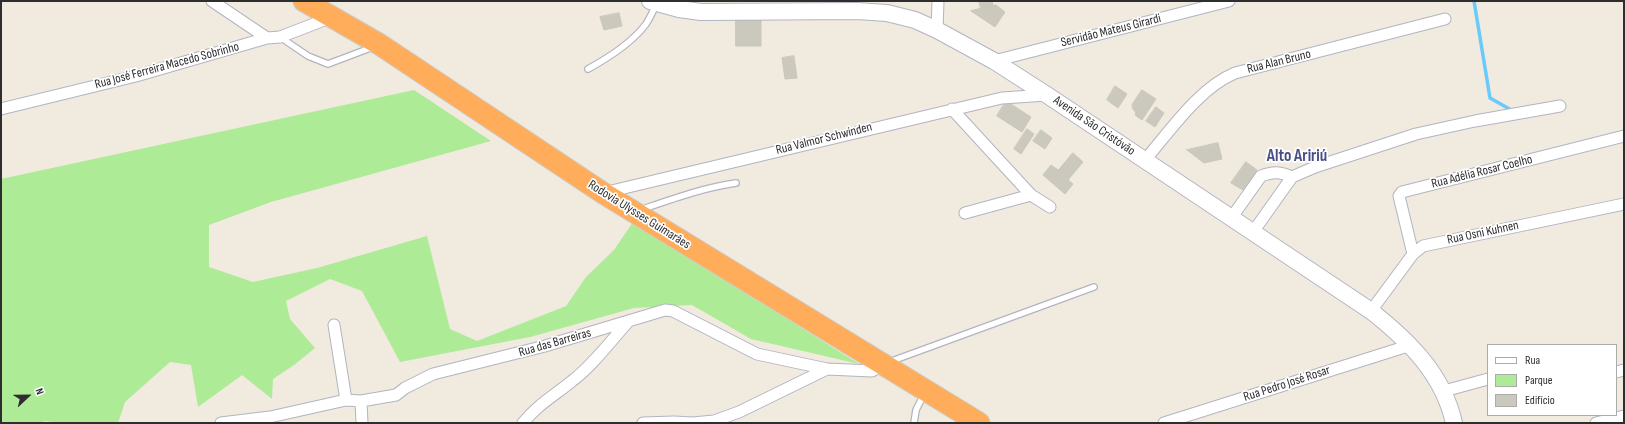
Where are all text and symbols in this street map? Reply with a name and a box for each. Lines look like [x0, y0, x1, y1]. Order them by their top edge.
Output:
street label: Servidão Mateus Girardi [1059, 11, 1163, 51]
street label: Rua José Ferreira Macedo Sobrinho [93, 39, 241, 93]
street label: Rua Alan Bruno [1245, 47, 1313, 77]
street label: Avenida São Cristóvão [1050, 93, 1138, 159]
street label: Rua Valmor Schwinden [774, 119, 874, 159]
district label: Alto Aririú [1267, 147, 1327, 167]
street label: Rua Adélia Rosar Coelho [1430, 152, 1534, 192]
street label: Rodovia Ulysses Guimarães [585, 177, 693, 253]
street label: Rua Osni Kuhnen [1446, 218, 1520, 248]
street label: Rua das Barreiras [517, 325, 593, 361]
legend [1487, 344, 1617, 416]
text: Rua [1525, 353, 1540, 368]
street label: Rua Pedro José Rosar [1242, 363, 1332, 405]
text: Parque [1525, 373, 1553, 388]
north arrow [8, 376, 48, 416]
text: N [32, 386, 47, 396]
text: Edifício [1525, 393, 1555, 408]

